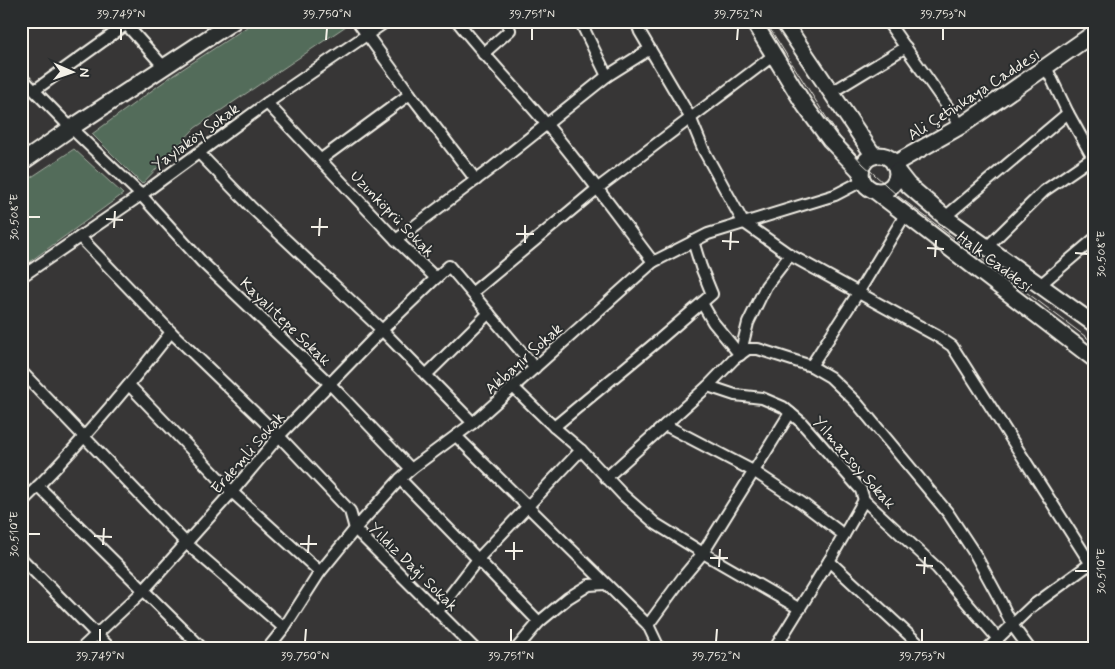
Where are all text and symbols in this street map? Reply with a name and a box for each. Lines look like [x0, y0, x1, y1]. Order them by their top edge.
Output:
text: 39.749°N [97, 7, 145, 23]
text: 39.750°N [303, 7, 351, 23]
text: 39.751°N [509, 7, 555, 23]
text: 39.752°N [714, 7, 762, 23]
text: 39.753°N [920, 7, 966, 23]
street label: Ali Çetinkaya Caddesi [904, 45, 1044, 146]
north arrow [48, 48, 98, 98]
text: N [75, 67, 93, 77]
street label: Yaylaköy Sokak [148, 98, 244, 176]
street label: Uzunköprü Sokak [345, 166, 439, 262]
text: 30.508°E [7, 194, 23, 240]
street label: Halk Caddesi [952, 227, 1036, 298]
text: 30.508°E [1094, 231, 1110, 277]
street label: Kayalıtepe Sokak [235, 273, 335, 371]
street label: Akbayır Sokak [481, 319, 567, 400]
street label: Erdemli Sokak [207, 407, 290, 499]
street label: Yılmazsoy Sokak [808, 412, 900, 514]
text: 30.510°E [7, 511, 23, 557]
street label: Yıldız Dağı Sokak [364, 518, 462, 616]
text: 30.510°E [1094, 548, 1110, 594]
text: 39.749°N [76, 649, 124, 665]
text: 39.750°N [281, 649, 329, 665]
text: 39.751°N [488, 649, 534, 665]
text: 39.752°N [692, 649, 740, 665]
text: 39.753°N [899, 649, 945, 665]

